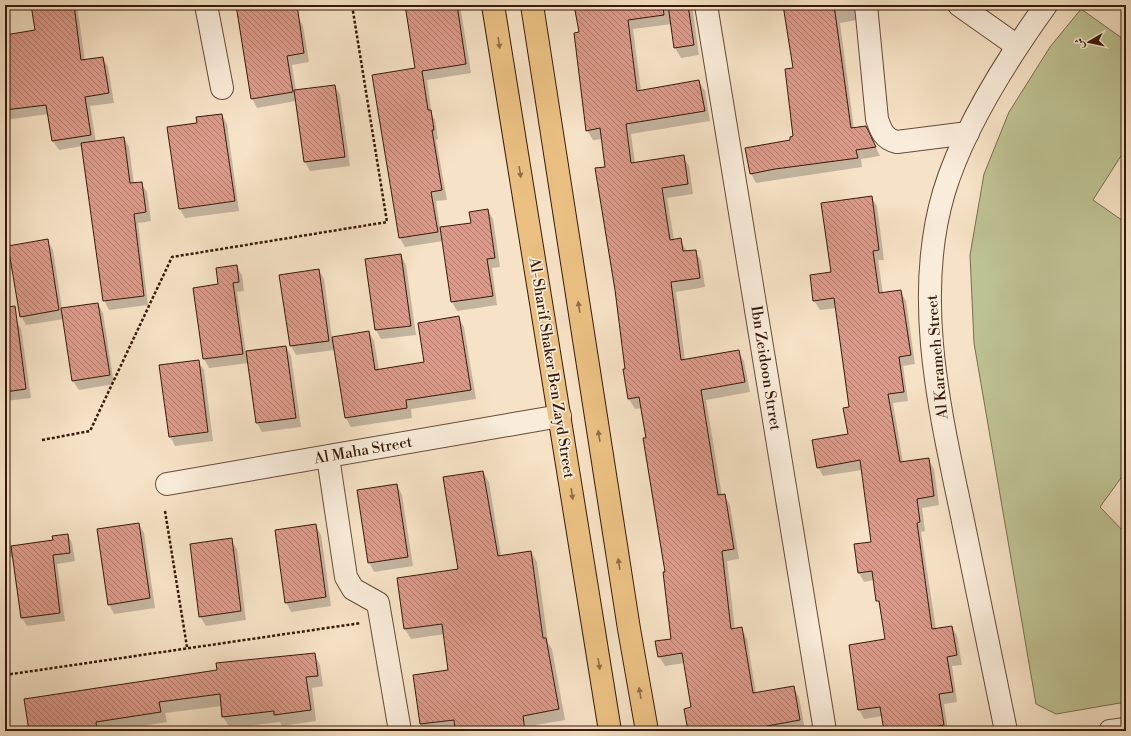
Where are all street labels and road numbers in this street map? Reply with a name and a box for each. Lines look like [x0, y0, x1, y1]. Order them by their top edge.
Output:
street label: Al-Sharif Shaker Ben Zayd Street [525, 255, 578, 480]
street label: Al Karameh Street [923, 293, 952, 421]
street label: Ibn Zeidoon Strret [746, 304, 785, 432]
street label: Al Maha Street [312, 432, 414, 469]

